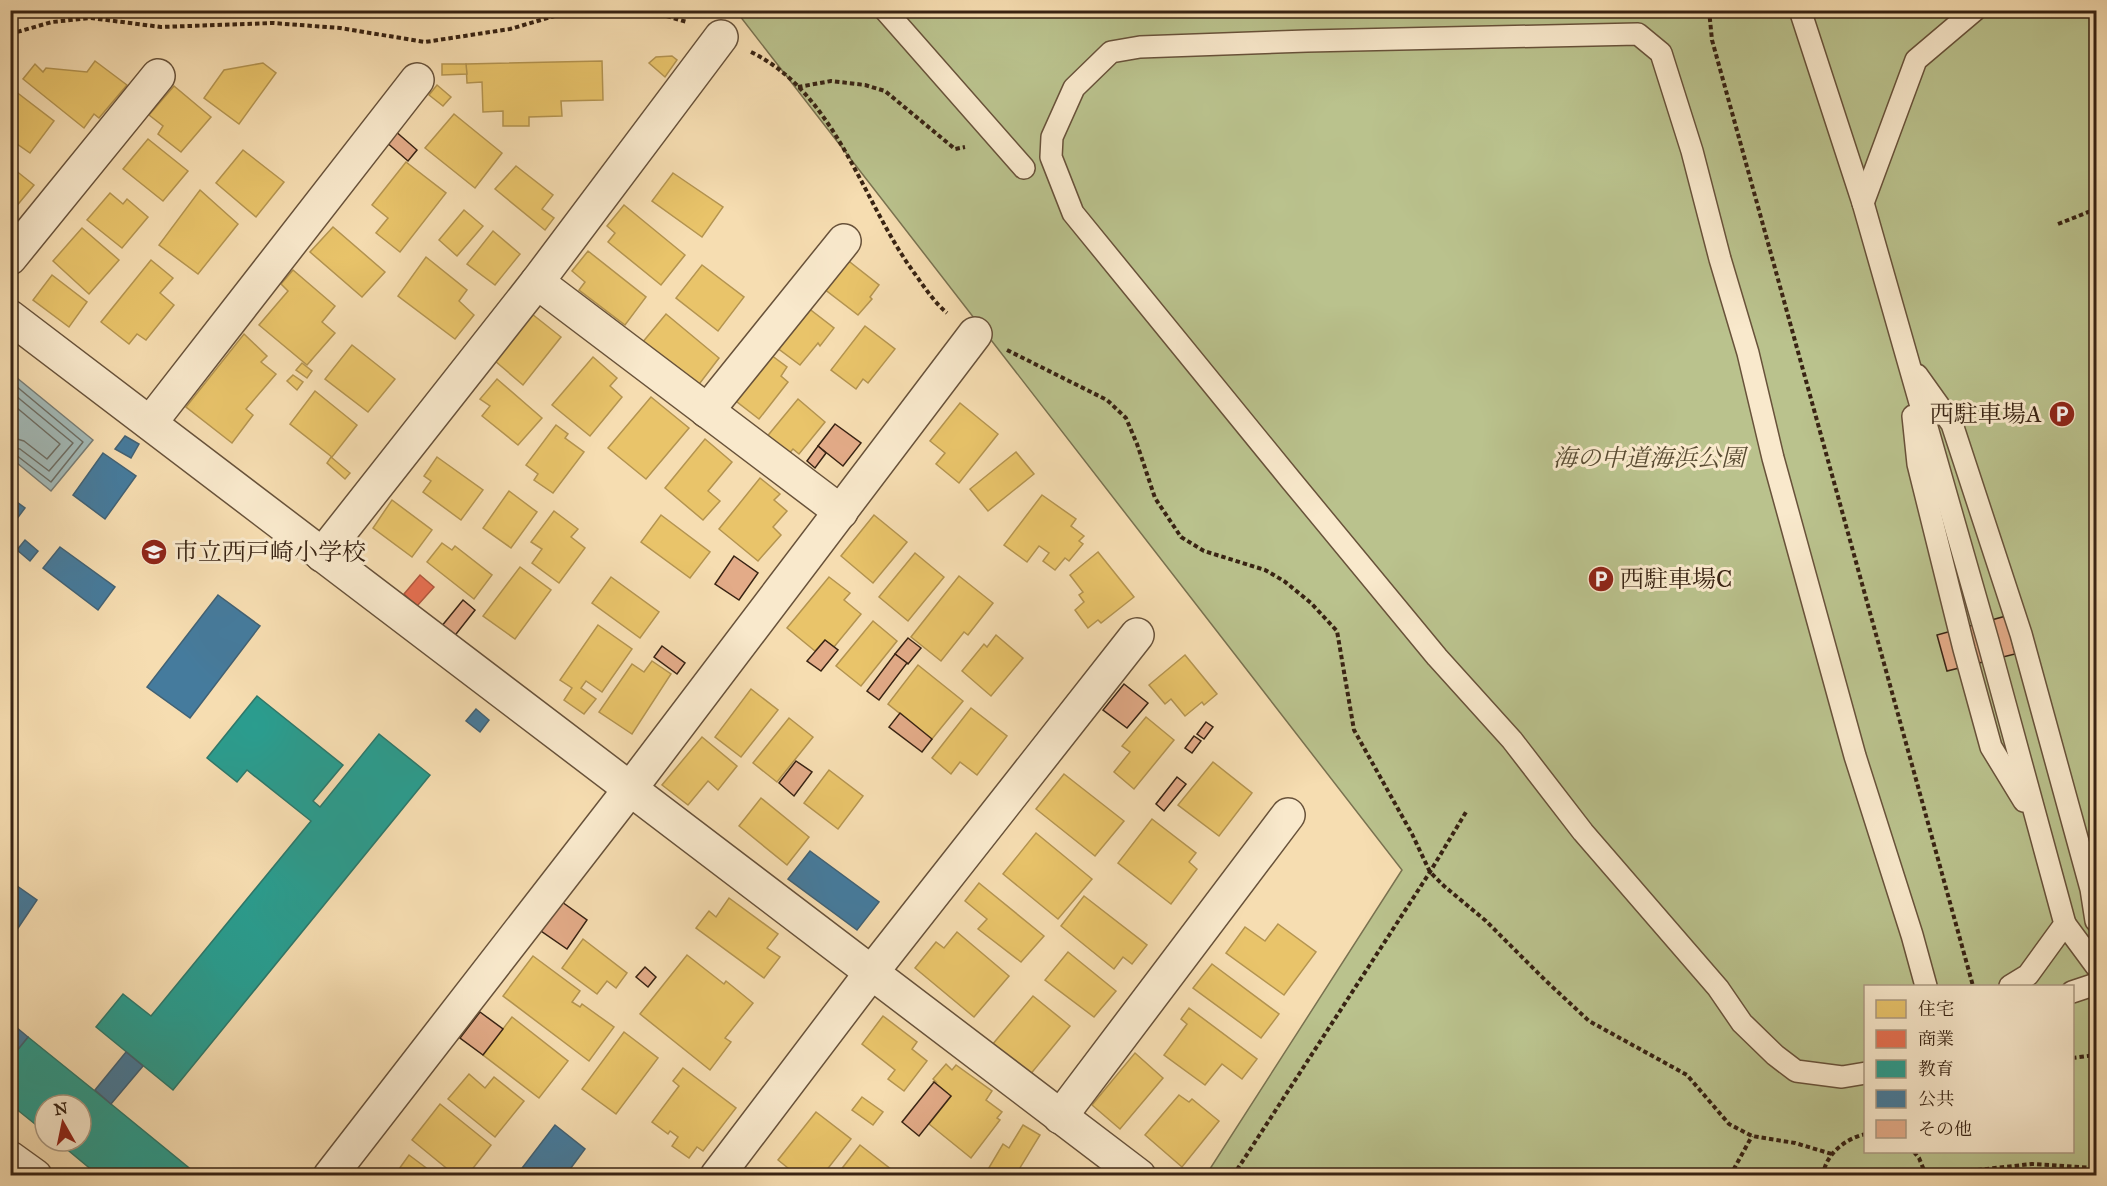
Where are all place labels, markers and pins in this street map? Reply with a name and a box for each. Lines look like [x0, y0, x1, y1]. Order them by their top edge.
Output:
place label: 西駐車場A [1930, 399, 2042, 429]
parking icon: 西駐車場A [2047, 399, 2077, 429]
school or university icon: 市立西戸崎小学校 [139, 537, 169, 567]
place label: 市立西戸崎小学校 [174, 537, 366, 567]
parking icon: 西駐車場C [1586, 564, 1616, 594]
place label: 西駐車場C [1620, 564, 1732, 594]

